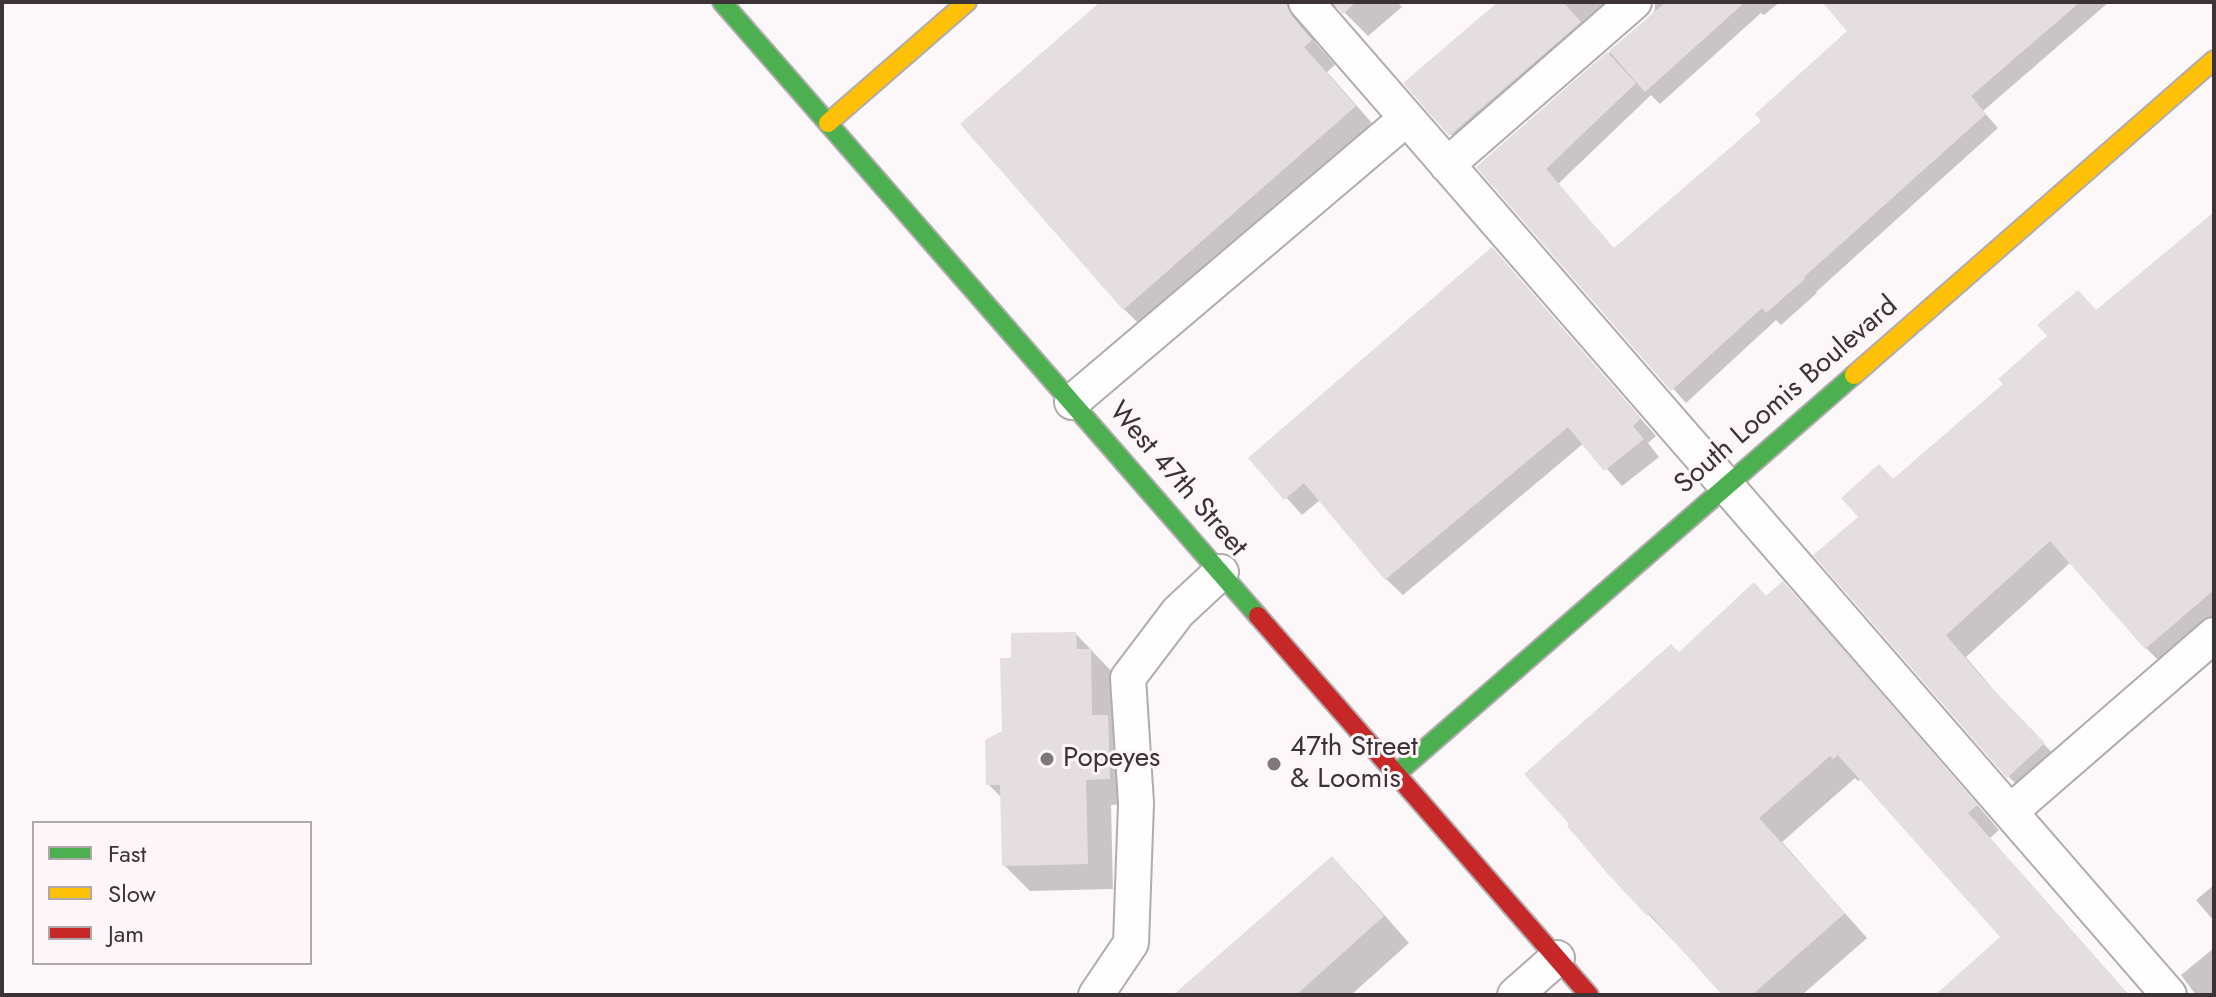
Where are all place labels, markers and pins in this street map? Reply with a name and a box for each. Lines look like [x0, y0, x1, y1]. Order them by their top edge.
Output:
place label: 47th Street & Loomis [1290, 731, 1418, 797]
place label: Popeyes [1063, 742, 1160, 776]
marker: Popeyes [1038, 750, 1056, 768]
marker: 47th Street & Loomis [1265, 755, 1283, 773]

